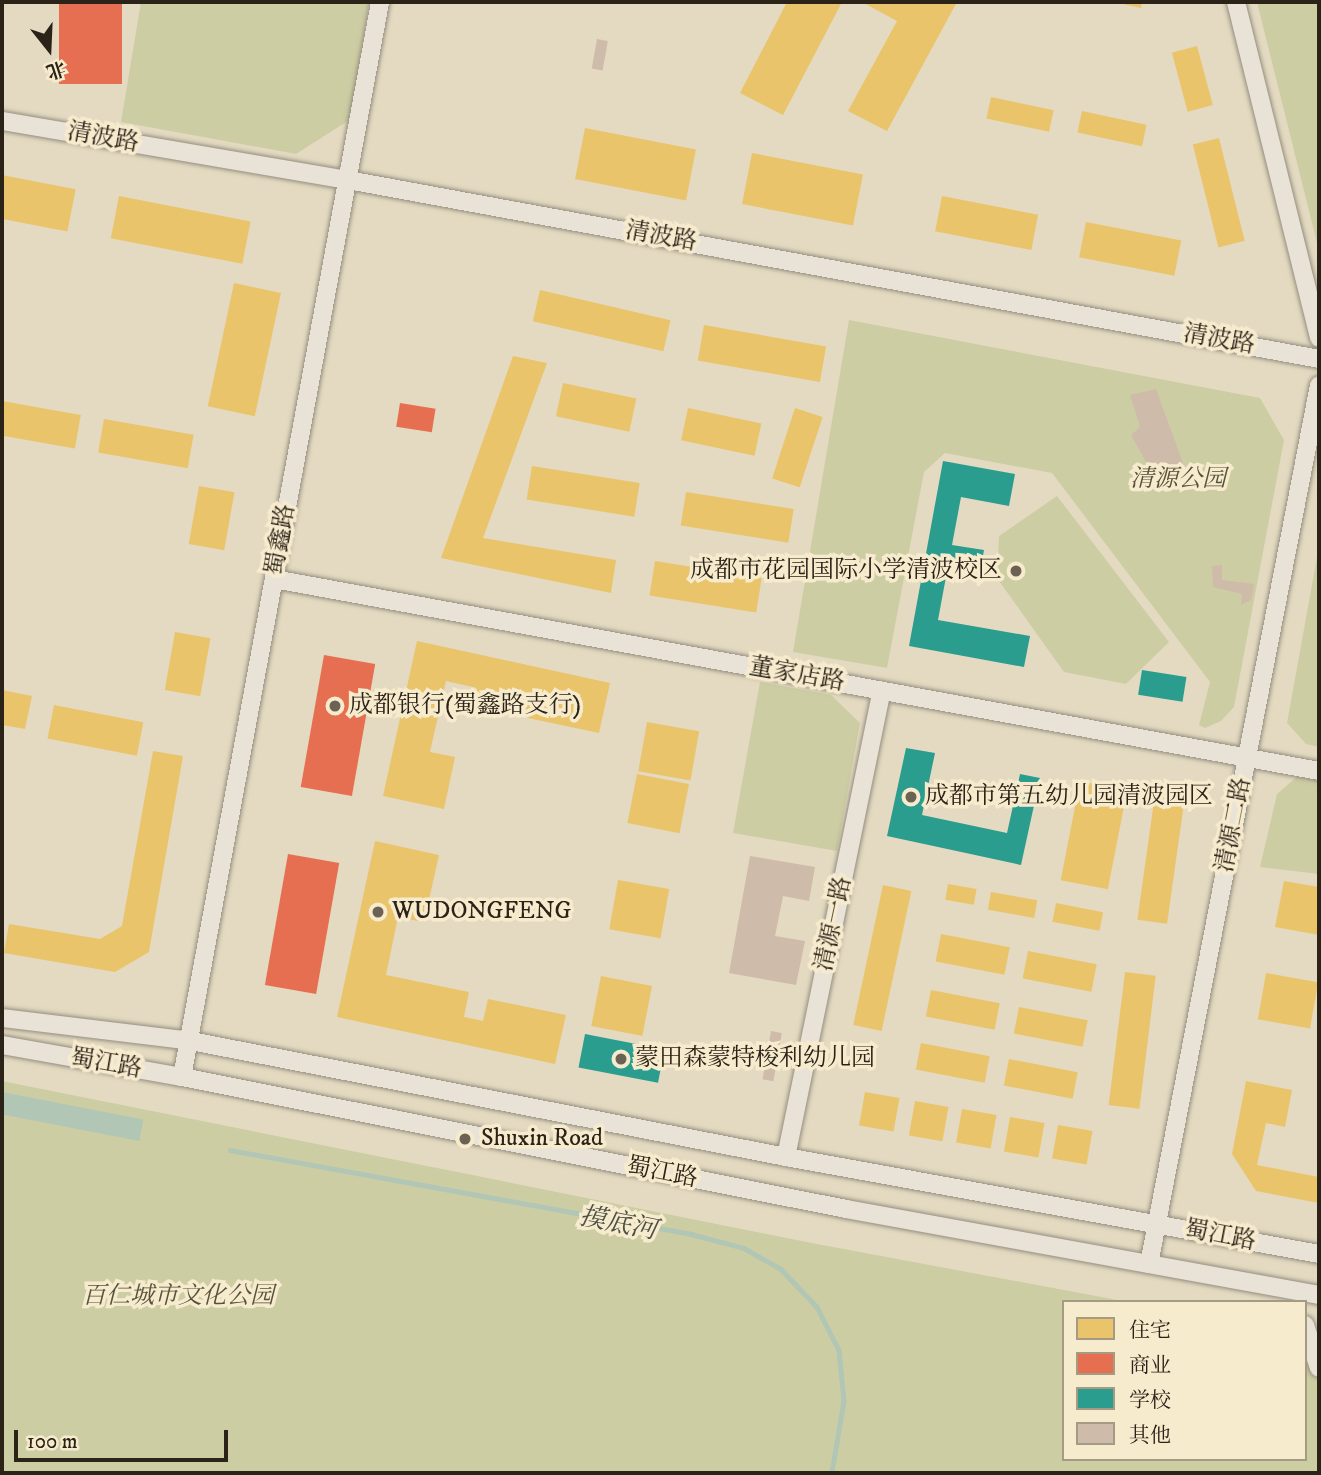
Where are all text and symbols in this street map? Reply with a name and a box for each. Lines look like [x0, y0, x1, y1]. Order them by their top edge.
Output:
north arrow [14, 14, 84, 84]
text: 北 [43, 56, 68, 83]
street label: 清波路 [65, 118, 141, 158]
street label: 清波路 [623, 217, 699, 257]
street label: 清波路 [1181, 320, 1257, 360]
park label: 清源公园 [1130, 466, 1226, 494]
street label: 蜀鑫路 [261, 502, 301, 578]
place label: 成都市花园国际小学清波校区 [690, 557, 1002, 585]
marker: 成都市花园国际小学清波校区 [1008, 563, 1024, 579]
street label: 董家店路 [747, 652, 847, 698]
place label: 成都银行(蜀鑫路支行) [349, 692, 581, 720]
marker: 成都银行(蜀鑫路支行) [327, 698, 343, 714]
street label: 清源二路 [1211, 775, 1257, 875]
place label: 成都市第五幼儿园清波园区 [925, 783, 1213, 811]
marker: 成都市第五幼儿园清波园区 [903, 789, 919, 805]
street label: 清源一路 [810, 874, 858, 974]
place label: WUDONGFENG [392, 898, 571, 926]
marker: WUDONGFENG [370, 904, 386, 920]
street label: 蜀江路 [68, 1044, 144, 1084]
place label: 蒙田森蒙特梭利幼儿园 [635, 1045, 875, 1073]
marker: 蒙田森蒙特梭利幼儿园 [613, 1051, 629, 1067]
place label: Shuxin Road [481, 1125, 603, 1153]
marker: Shuxin Road [455, 1129, 475, 1149]
street label: 蜀江路 [624, 1152, 700, 1194]
water label: 摸底河 [577, 1201, 659, 1247]
street label: 蜀江路 [1182, 1215, 1258, 1257]
park label: 百仁城市文化公园 [82, 1283, 274, 1311]
legend [1062, 1300, 1307, 1461]
text: 住宅 [1129, 1318, 1171, 1344]
text: 商业 [1129, 1353, 1171, 1379]
text: 学校 [1129, 1388, 1171, 1414]
scale bar [18, 1416, 231, 1460]
text: 其他 [1129, 1423, 1171, 1449]
text: 100 m [27, 1429, 78, 1455]

